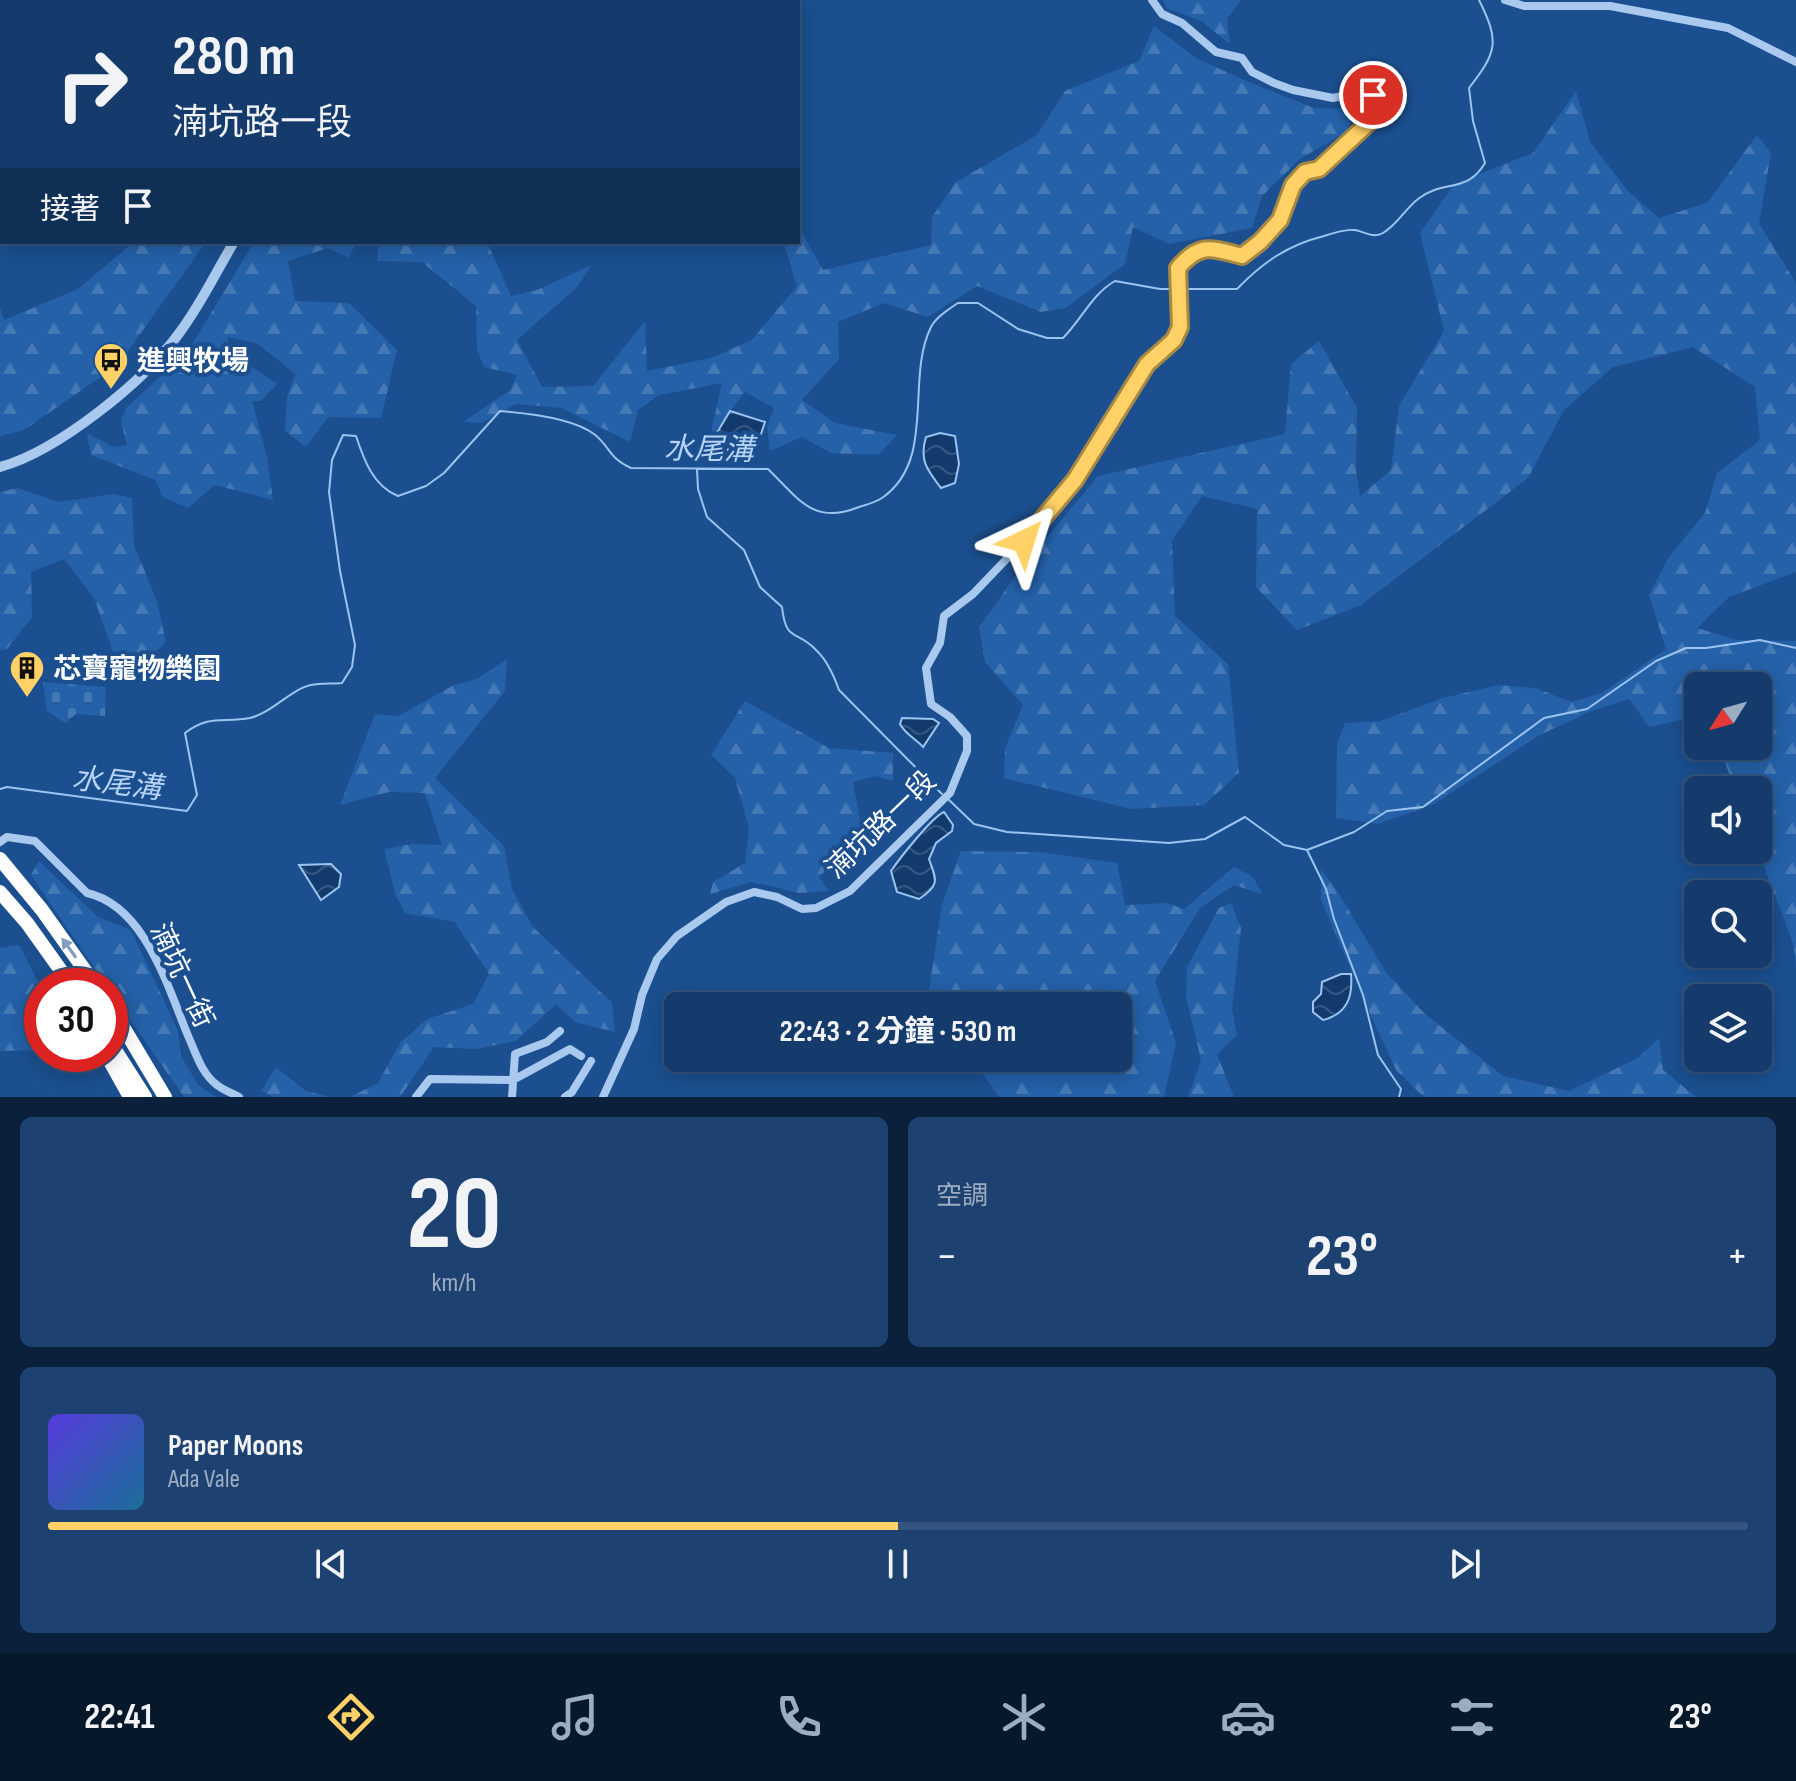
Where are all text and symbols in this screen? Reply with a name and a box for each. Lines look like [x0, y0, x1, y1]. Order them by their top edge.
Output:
text: 280 m [172, 24, 295, 91]
icon: right [40, 32, 144, 136]
pin [1339, 61, 1407, 129]
icon: arrive [1351, 73, 1395, 117]
text: 湳坑路一段 [172, 102, 352, 145]
icon: arrive [116, 184, 160, 228]
text: 接著 [40, 192, 100, 228]
bus stop icon: 進興牧場 [92, 341, 130, 391]
place label: 進興牧場 [137, 345, 249, 378]
water label: 水尾溝 [664, 431, 758, 469]
position arrow [982, 499, 1066, 583]
building icon: 芯寶寵物樂園 [8, 649, 46, 699]
place label: 芯寶寵物樂園 [53, 653, 221, 686]
north arrow [1684, 672, 1772, 760]
map controls [1684, 672, 1772, 1072]
water label: 水尾溝 [70, 761, 168, 808]
street label: 湳坑路一段 [819, 765, 943, 886]
button: sound [1684, 776, 1772, 864]
button: search [1684, 880, 1772, 968]
street label: 湳坑一街 [143, 918, 220, 1033]
one-way arrow [61, 937, 77, 959]
speed limit sign: 30 [24, 968, 128, 1072]
button: layers [1684, 984, 1772, 1072]
text: 22:43 · 2 分鐘 · 530 m [780, 1014, 1016, 1050]
text: 20 [406, 1153, 502, 1278]
text: 空調 [936, 1181, 988, 1212]
text: 23° [1306, 1221, 1378, 1293]
text: − [936, 1230, 958, 1283]
text: + [1726, 1230, 1748, 1283]
text: km/h [432, 1268, 476, 1299]
text: Paper Moons [168, 1428, 303, 1464]
text: Ada Vale [168, 1464, 240, 1495]
icon: previous [309, 1542, 353, 1586]
icon: pause [876, 1542, 920, 1586]
icon: next [1443, 1542, 1487, 1586]
icon: directions [323, 1689, 379, 1745]
icon: music [547, 1689, 603, 1745]
icon: phone [771, 1689, 827, 1745]
icon: climate [996, 1689, 1052, 1745]
icon: car [1220, 1689, 1276, 1745]
icon: filters [1444, 1689, 1500, 1745]
text: 22:41 [84, 1696, 155, 1739]
text: 23° [1669, 1696, 1712, 1739]

